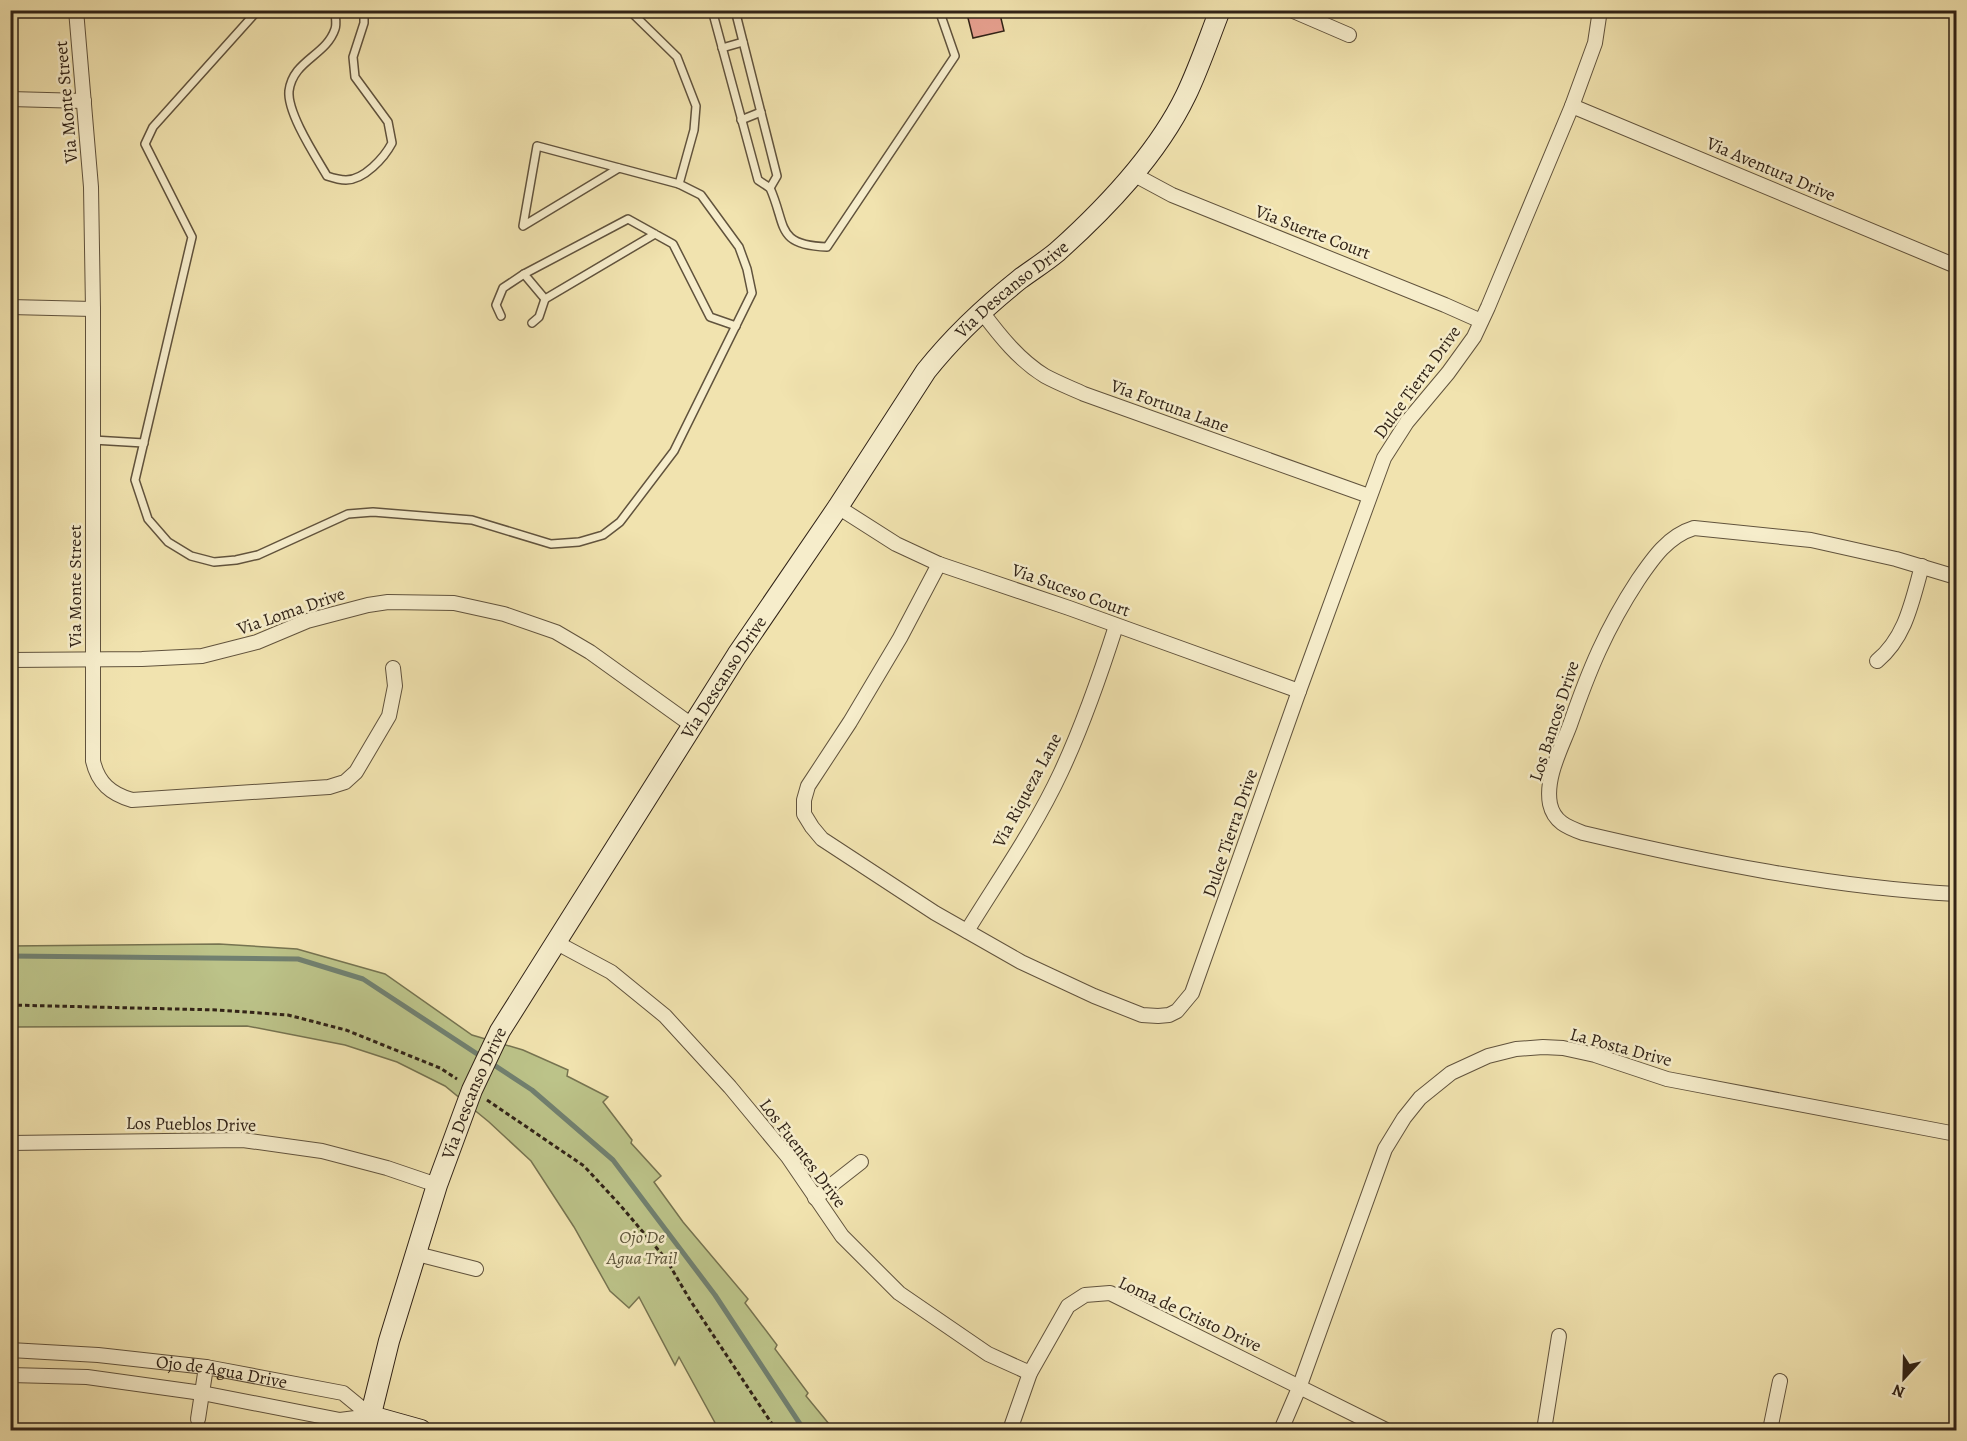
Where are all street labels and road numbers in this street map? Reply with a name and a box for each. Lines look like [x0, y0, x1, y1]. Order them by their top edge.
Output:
street label: Via Monte Street [49, 40, 83, 165]
street label: Via Aventura Drive [1702, 131, 1839, 207]
street label: Via Suerte Court [1251, 199, 1374, 265]
street label: Via Descanso Drive [949, 235, 1074, 344]
street label: Dulce Tierra Drive [1368, 321, 1466, 443]
street label: Via Fortuna Lane [1106, 373, 1233, 439]
street label: Via Monte Street [63, 525, 87, 648]
street label: Via Suceso Court [1008, 557, 1134, 623]
street label: Via Loma Drive [233, 581, 348, 641]
street label: Via Descanso Drive [675, 611, 772, 744]
street label: Los Bancos Drive [1523, 658, 1585, 784]
street label: Via Riqueza Lane [986, 729, 1067, 852]
street label: Dulce Tierra Drive [1197, 766, 1263, 900]
street label: La Posta Drive [1567, 1022, 1675, 1072]
street label: Via Descanso Drive [435, 1023, 512, 1163]
street label: Los Fuentes Drive [754, 1093, 852, 1213]
street label: Los Pueblos Drive [126, 1111, 256, 1137]
street label: Loma de Cristo Drive [1115, 1270, 1265, 1358]
street label: Ojo de Agua Drive [155, 1350, 289, 1394]

